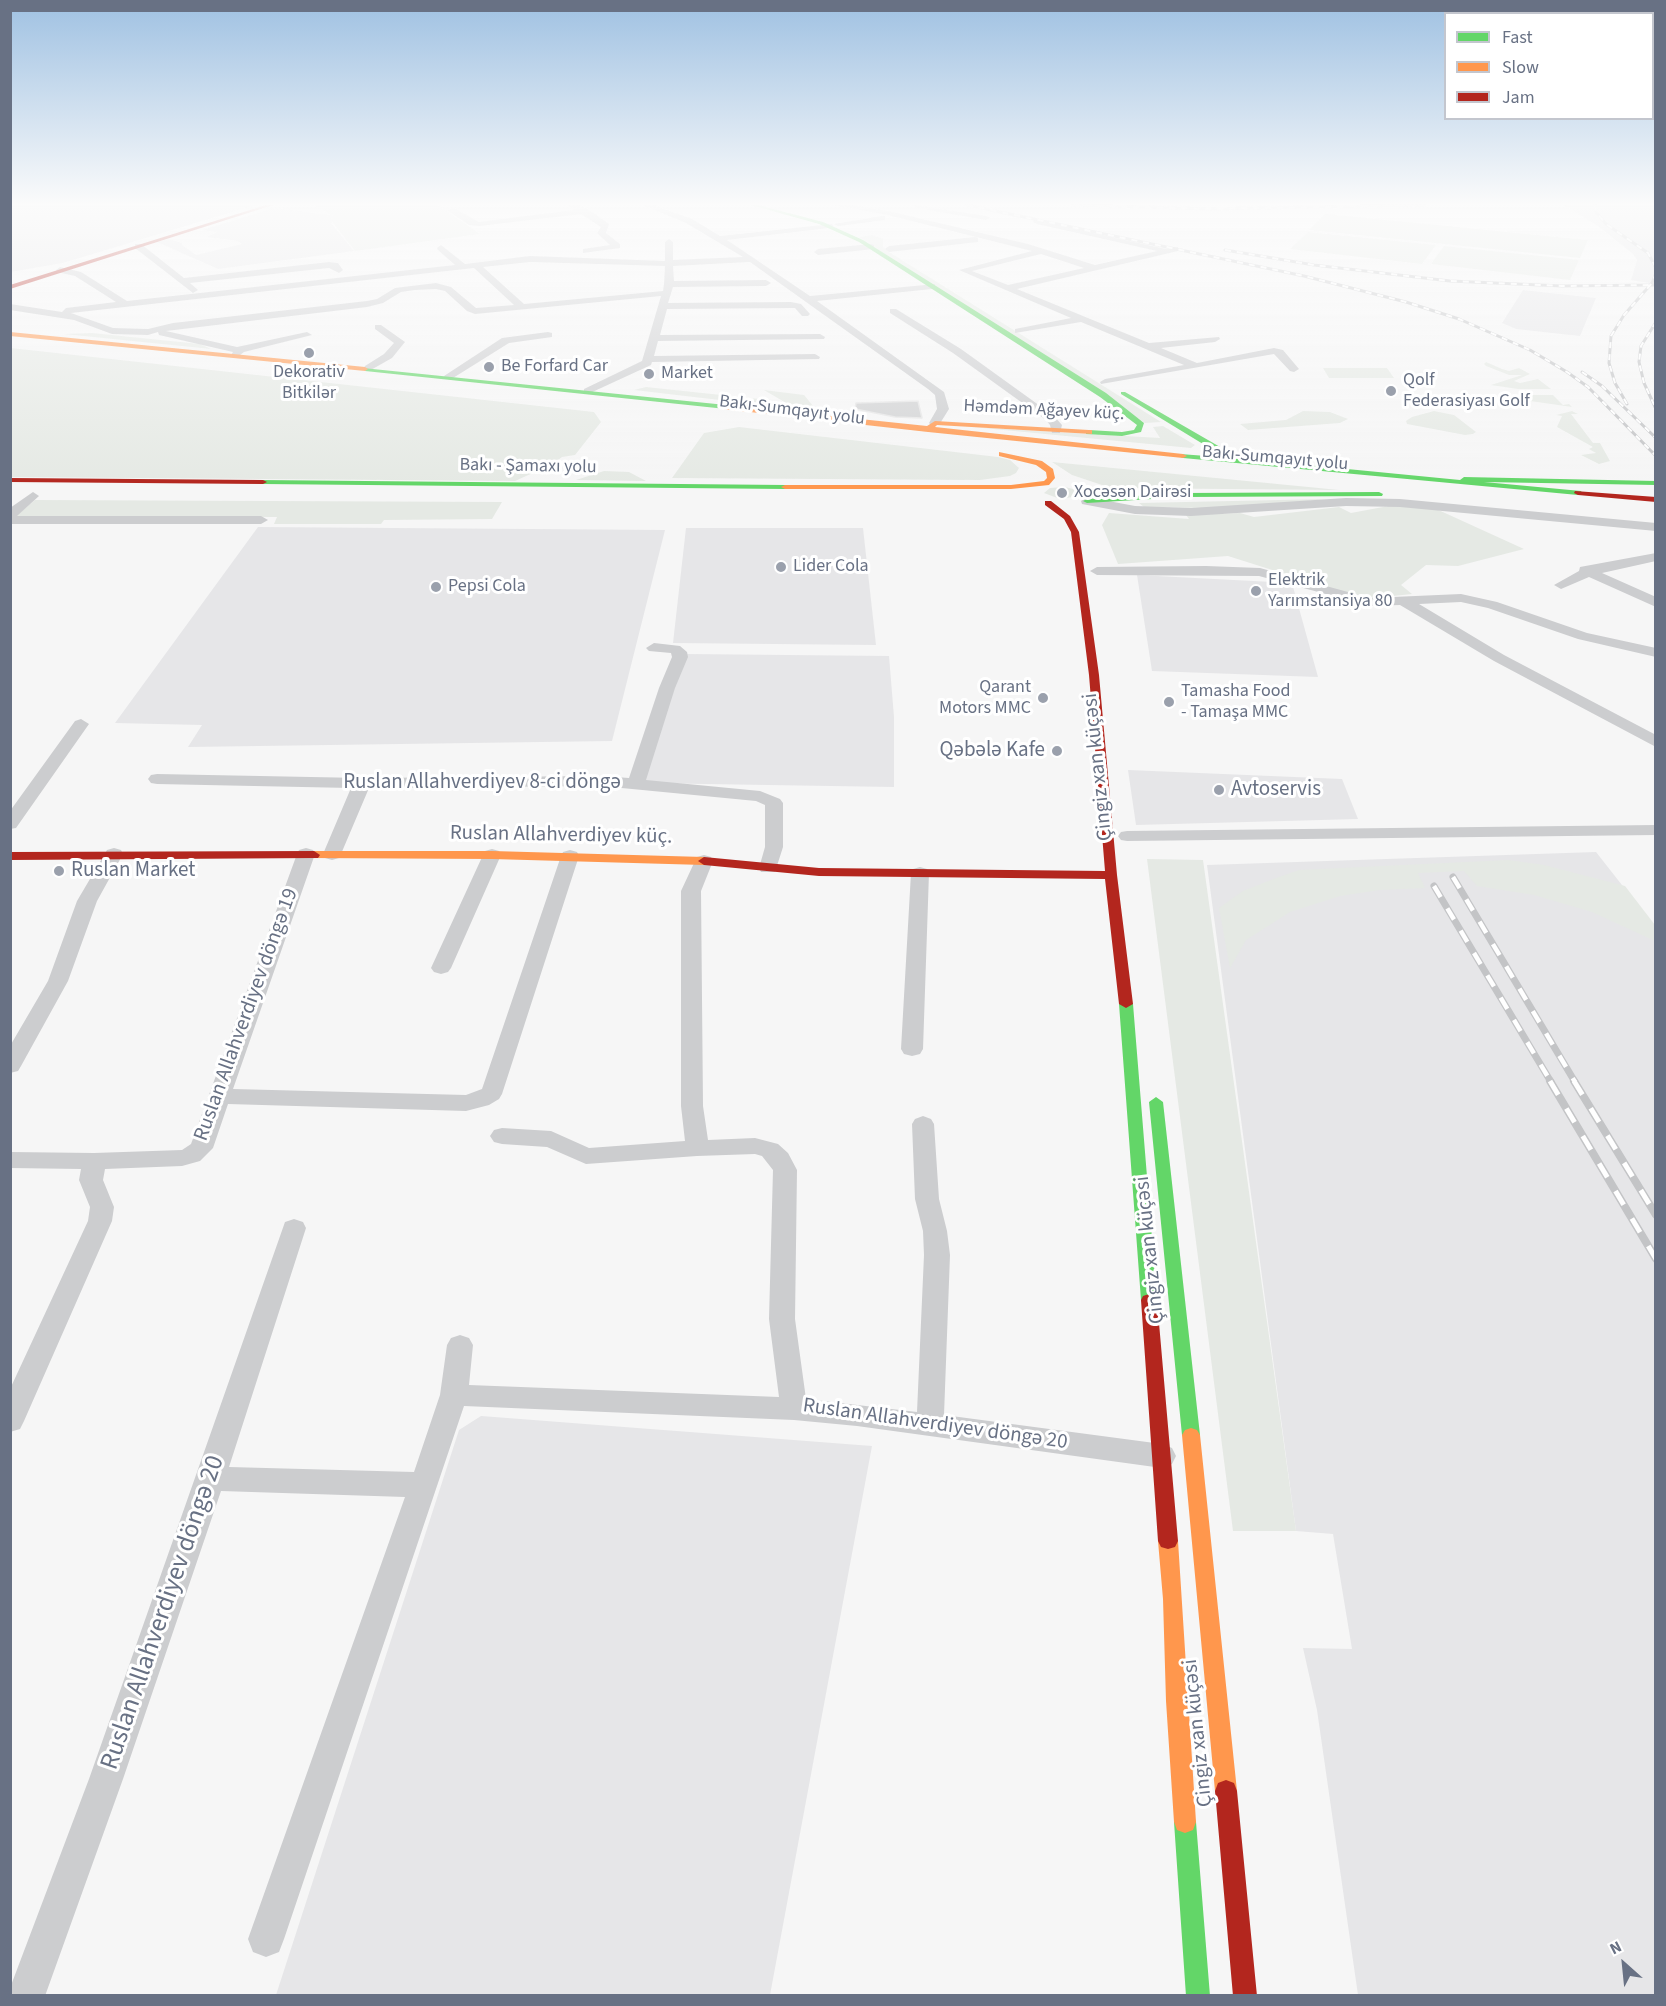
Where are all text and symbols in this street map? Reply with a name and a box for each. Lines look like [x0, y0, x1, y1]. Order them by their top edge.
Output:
legend [1444, 12, 1654, 120]
text: Fast [1502, 25, 1533, 50]
text: Slow [1502, 55, 1539, 80]
text: Jam [1502, 85, 1535, 110]
marker: Dekorativ Bitkilər [302, 346, 316, 360]
place label: Be Forfard Car [501, 356, 608, 378]
marker: Be Forfard Car [482, 360, 496, 374]
place label: Dekorativ Bitkilər [273, 362, 345, 404]
place label: Market [661, 363, 713, 385]
marker: Market [642, 367, 656, 381]
place label: Qolf Federasiyası Golf [1403, 370, 1530, 412]
marker: Qolf Federasiyası Golf [1384, 384, 1398, 398]
street label: Bakı-Sumqayıt yolu [718, 391, 866, 431]
street label: Həmdəm Ağayev küç. [963, 396, 1125, 426]
street label: Bakı-Sumqayıt yolu [1201, 442, 1349, 476]
street label: Bakı - Şamaxı yolu [459, 455, 597, 479]
place label: Xocəsən Dairəsi [1074, 482, 1192, 504]
marker: Xocəsən Dairəsi [1055, 486, 1069, 500]
place label: Lider Cola [793, 556, 869, 578]
marker: Lider Cola [774, 560, 788, 574]
place label: Elektrik Yarımstansiya 80 [1268, 570, 1392, 612]
place label: Pepsi Cola [448, 576, 526, 598]
marker: Pepsi Cola [429, 580, 443, 594]
marker: Elektrik Yarımstansiya 80 [1249, 584, 1263, 598]
place label: Qarant Motors MMC [939, 677, 1031, 720]
place label: Tamasha Food - Tamaşa MMC [1181, 681, 1291, 724]
marker: Qarant Motors MMC [1036, 691, 1050, 705]
street label: Çingiz xan küçəsi [1079, 692, 1119, 842]
marker: Tamasha Food - Tamaşa MMC [1162, 695, 1176, 709]
place label: Qəbələ Kafe [940, 738, 1045, 764]
marker: Qəbələ Kafe [1050, 744, 1064, 758]
street label: Ruslan Allahverdiyev 8-ci döngə [343, 770, 621, 796]
place label: Avtoservis [1231, 777, 1321, 803]
marker: Avtoservis [1212, 783, 1226, 797]
street label: Ruslan Allahverdiyev küç. [450, 821, 672, 851]
place label: Ruslan Market [71, 858, 195, 884]
marker: Ruslan Market [52, 864, 66, 878]
street label: Ruslan Allahverdiyev döngə 19 [190, 885, 304, 1145]
street label: Çingiz xan küçəsi [1131, 1175, 1171, 1325]
street label: Ruslan Allahverdiyev döngə 20 [801, 1394, 1069, 1456]
street label: Ruslan Allahverdiyev döngə 20 [95, 1452, 233, 1774]
street label: Çingiz xan küçəsi [1179, 1658, 1219, 1808]
north arrow [1594, 1934, 1654, 1994]
text: N [1606, 1936, 1626, 1960]

